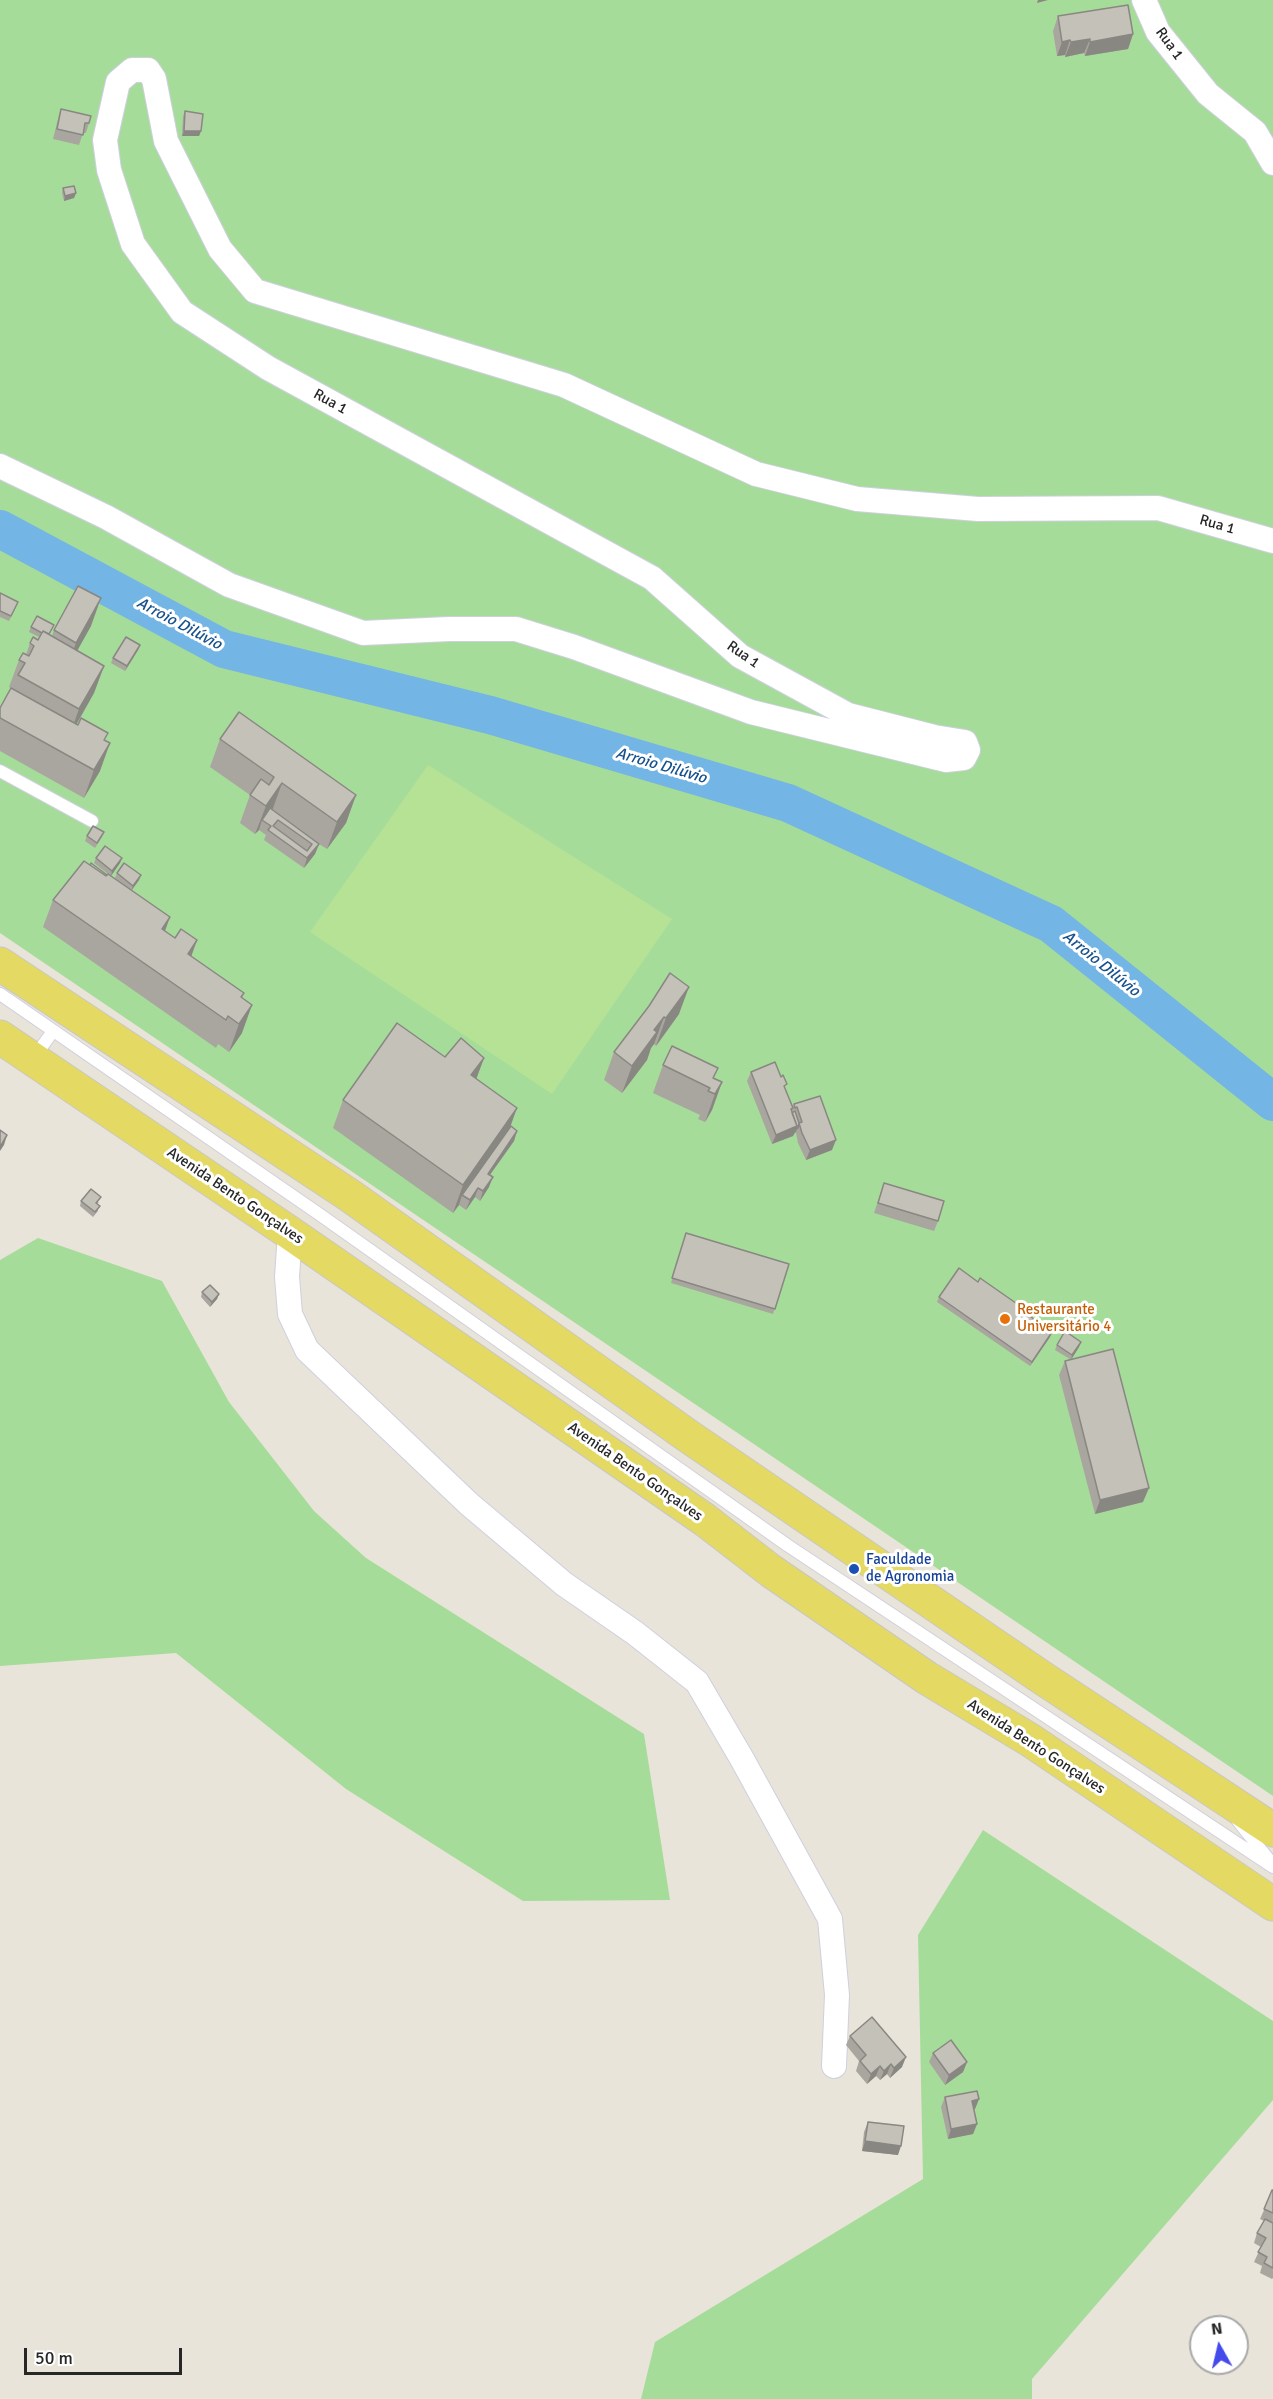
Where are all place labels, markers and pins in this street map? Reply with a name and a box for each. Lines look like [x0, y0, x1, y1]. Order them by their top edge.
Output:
place label: Restaurante Universitário 4 [1017, 1301, 1111, 1336]
marker: Restaurante Universitário 4 [998, 1312, 1012, 1326]
place label: Faculdade de Agronomia [866, 1551, 954, 1586]
marker: Faculdade de Agronomia [847, 1562, 861, 1576]

